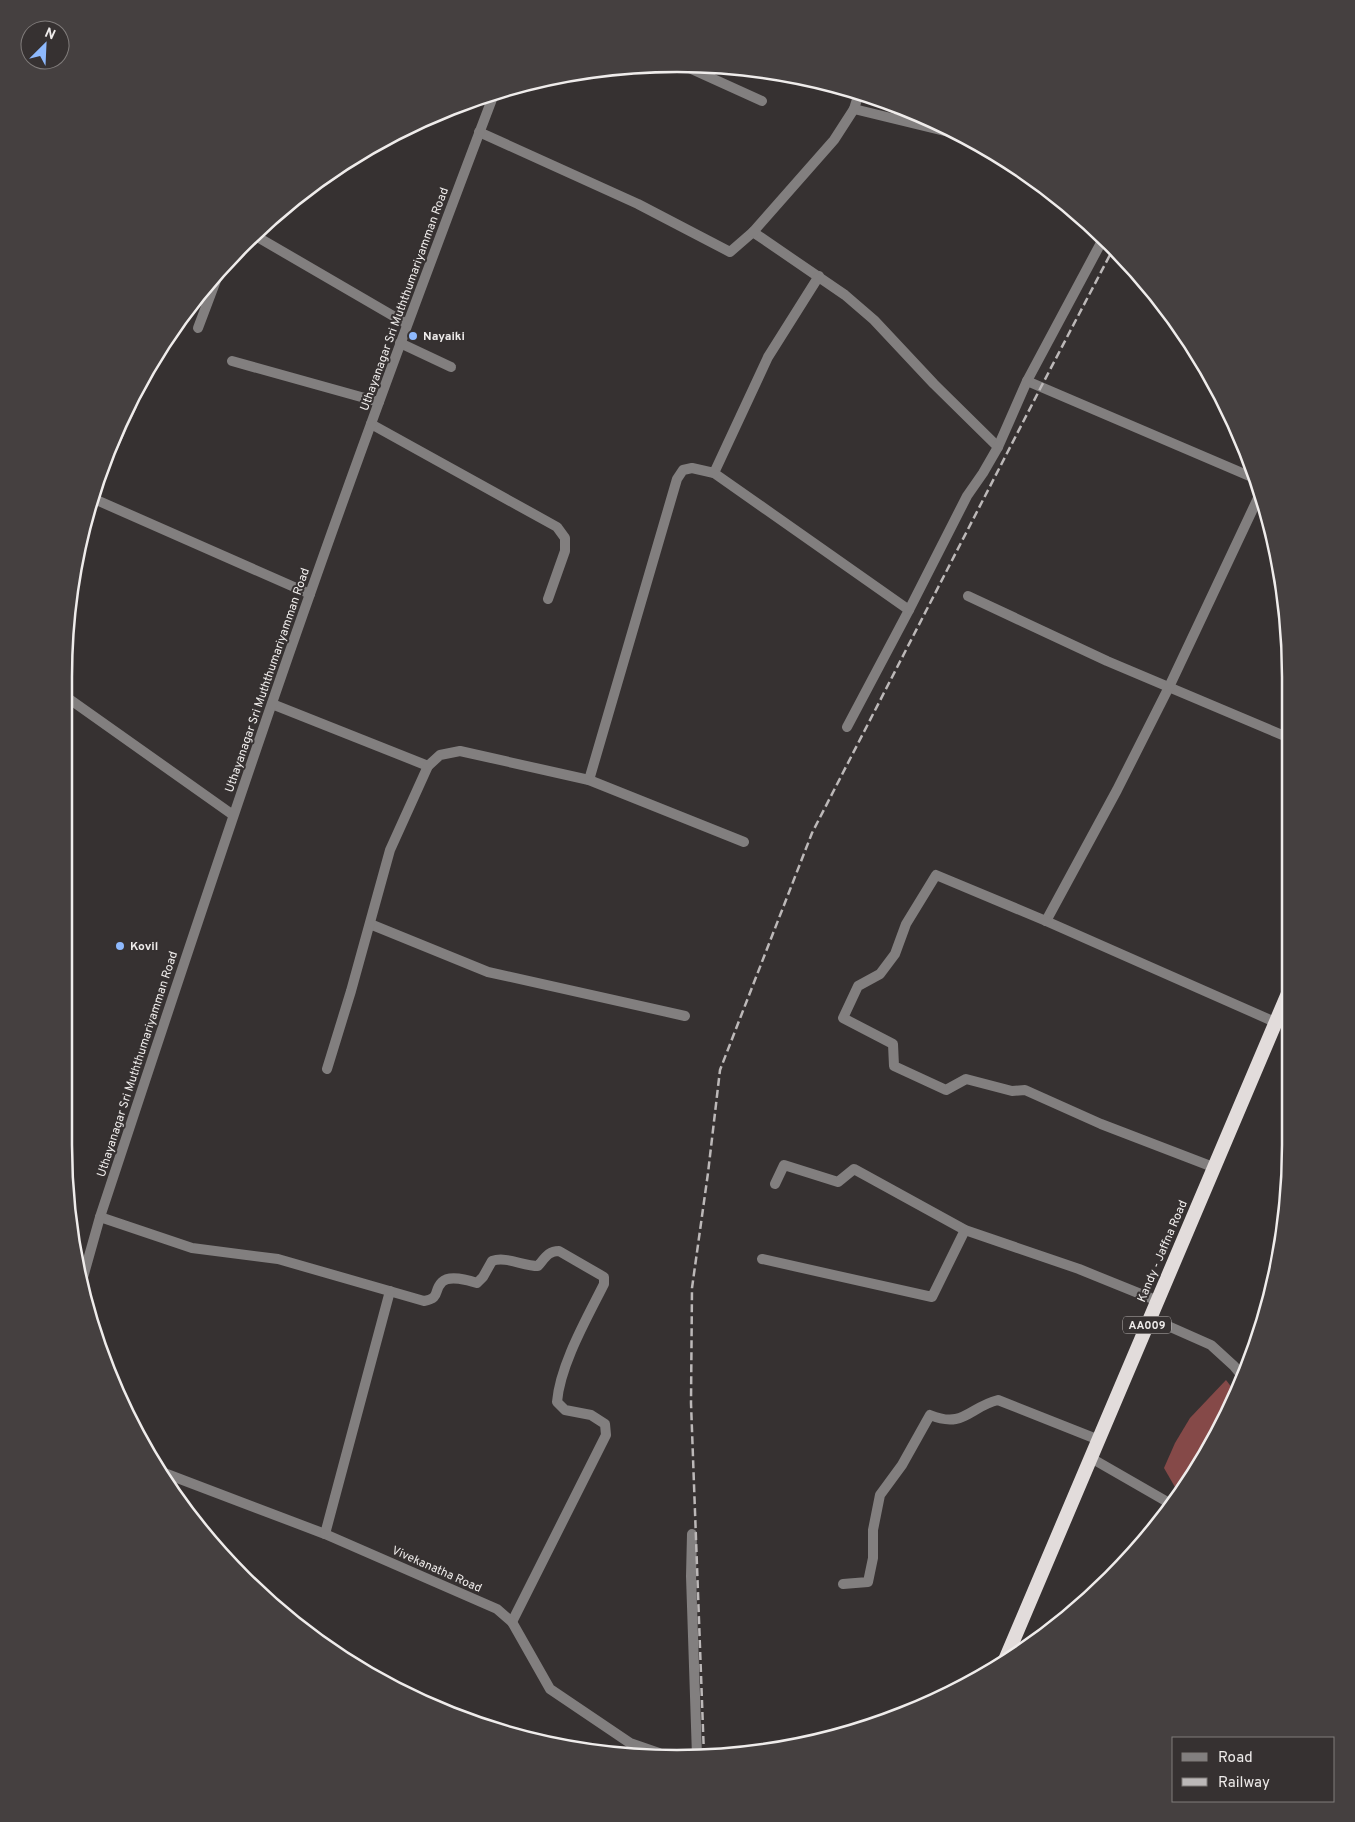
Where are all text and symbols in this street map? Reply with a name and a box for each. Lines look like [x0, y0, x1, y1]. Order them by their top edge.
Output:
north arrow [20, 20, 70, 70]
text: N [42, 25, 58, 44]
street label: Uthayanagar Sri Muththumariyamman Road [357, 185, 453, 413]
place label: Nayaiki [423, 329, 465, 345]
marker: Nayaiki [407, 330, 419, 342]
street label: Uthayanagar Sri Muththumariyamman Road [222, 566, 314, 795]
place label: Kovil [130, 939, 158, 955]
marker: Kovil [114, 940, 126, 952]
street label: Uthayanagar Sri Muththumariyamman Road [94, 949, 182, 1179]
street label: Kandy - Jaffna Road [1134, 1198, 1192, 1305]
road number: AA009 [1123, 1316, 1171, 1334]
street label: Vivekanatha Road [389, 1543, 484, 1597]
legend [1172, 1737, 1335, 1802]
text: Road [1218, 1749, 1253, 1768]
text: Railway [1218, 1774, 1270, 1793]

